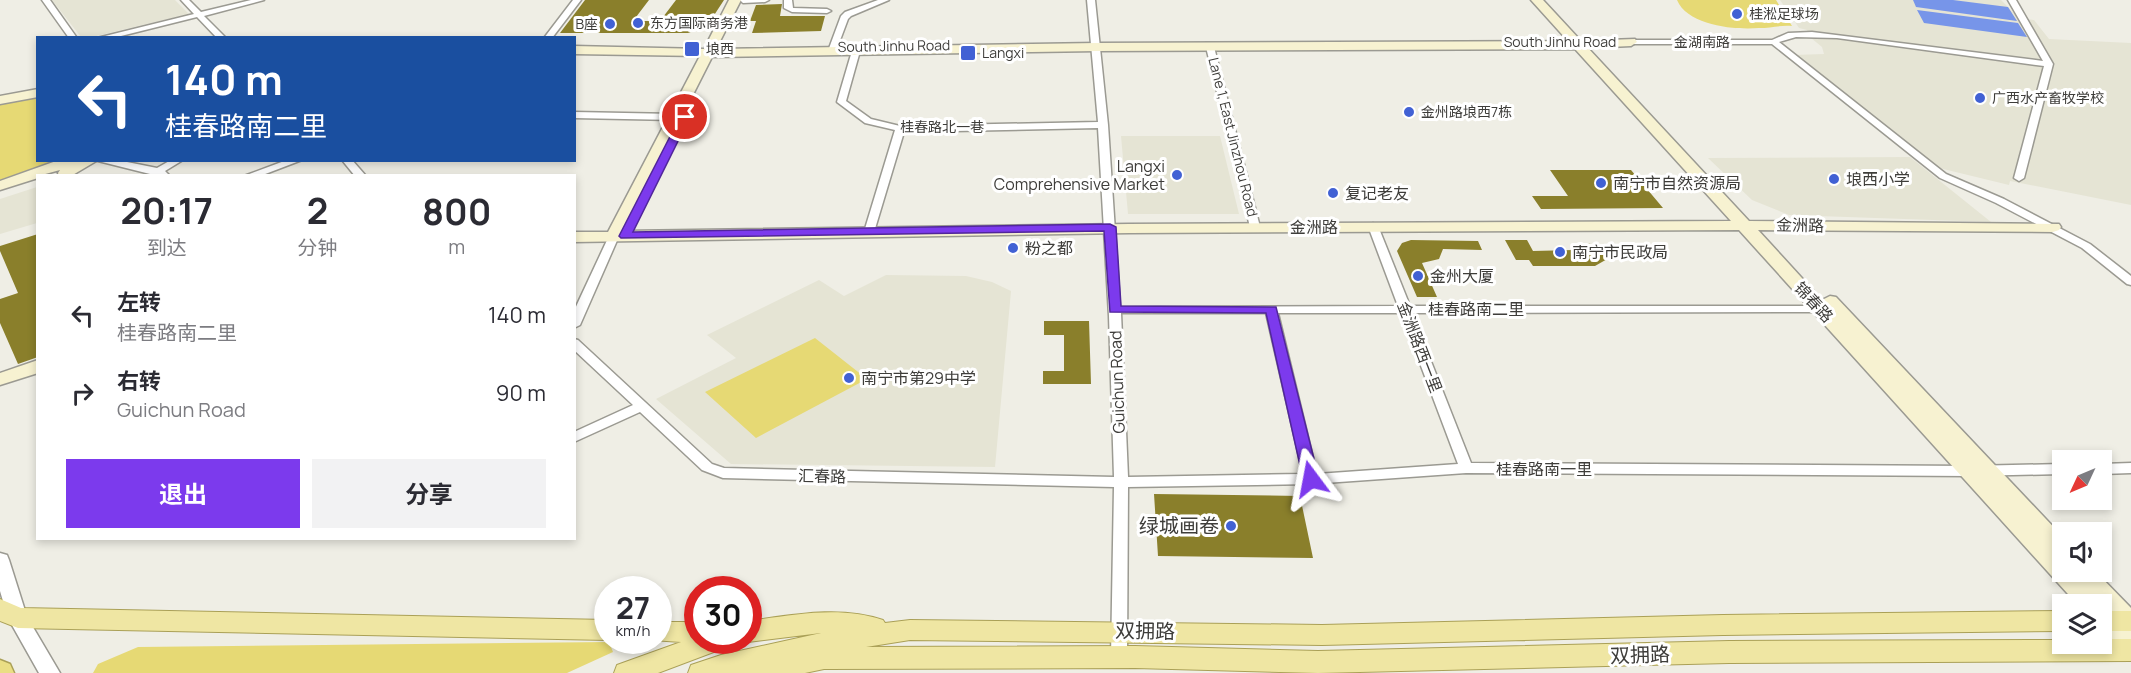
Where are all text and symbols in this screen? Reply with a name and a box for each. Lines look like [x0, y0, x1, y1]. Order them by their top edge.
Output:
place label: 桂淞足球场 [1749, 4, 1819, 23]
marker: 桂淞足球场 [1730, 7, 1744, 21]
place label: 东方国际商务港 [650, 13, 748, 32]
place label: B座 [575, 14, 598, 33]
marker: 东方国际商务港 [631, 16, 645, 30]
marker: B座 [603, 17, 617, 31]
street label: South Jinhu Road [1504, 32, 1616, 51]
street label: 金湖南路 [1674, 32, 1730, 51]
street label: South Jinhu Road [838, 35, 950, 56]
place label: 埌西 [706, 39, 734, 58]
marker: 埌西 [683, 40, 701, 58]
place label: Langxi [982, 43, 1024, 62]
marker: Langxi [959, 44, 977, 62]
text: 140 m [165, 50, 283, 108]
street label: Lane 1, East Jinzhou Road [1204, 55, 1262, 218]
icon: left [66, 60, 144, 138]
place label: 广西水产畜牧学校 [1992, 88, 2104, 107]
pin [659, 91, 710, 142]
marker: 广西水产畜牧学校 [1973, 91, 1987, 105]
icon: arrive [668, 100, 701, 133]
place label: 金州路埌西7栋 [1421, 102, 1512, 121]
marker: 金州路埌西7栋 [1402, 105, 1416, 119]
text: 桂春路南二里 [165, 107, 327, 144]
street label: 桂春路北一巷 [900, 117, 984, 136]
place label: Langxi Comprehensive Market [994, 155, 1165, 195]
marker: Langxi Comprehensive Market [1170, 168, 1184, 182]
place label: 埌西小学 [1846, 168, 1910, 190]
place label: 南宁市自然资源局 [1613, 172, 1741, 194]
marker: 埌西小学 [1827, 172, 1841, 186]
marker: 南宁市自然资源局 [1594, 176, 1608, 190]
place label: 复记老友 [1345, 182, 1409, 204]
text: 20:17 [121, 186, 213, 235]
text: 2 [307, 186, 328, 235]
marker: 复记老友 [1326, 186, 1340, 200]
text: 800 [422, 187, 491, 236]
street label: 金洲路 [1776, 214, 1824, 236]
street label: 金洲路 [1290, 216, 1338, 238]
text: m [448, 233, 465, 260]
text: 到达 [147, 234, 187, 261]
text: 分钟 [298, 234, 338, 261]
place label: 粉之都 [1025, 237, 1073, 259]
marker: 粉之都 [1006, 241, 1020, 255]
place label: 南宁市民政局 [1572, 241, 1668, 263]
marker: 南宁市民政局 [1553, 245, 1567, 259]
place label: 金州大厦 [1430, 265, 1494, 287]
marker: 金州大厦 [1411, 269, 1425, 283]
street label: 锦春路 [1790, 277, 1838, 327]
text: 左转 [117, 287, 161, 317]
street label: 金洲路西一里 [1393, 298, 1447, 396]
street label: 桂春路南二里 [1428, 298, 1524, 320]
icon: left [66, 299, 99, 332]
text: 140 m [488, 300, 546, 330]
text: 桂春路南二里 [117, 319, 237, 346]
street label: Guichun Road [1104, 330, 1130, 434]
text: 右转 [117, 366, 161, 396]
place label: 南宁市第29中学 [861, 367, 976, 389]
marker: 南宁市第29中学 [842, 371, 856, 385]
icon: right [66, 377, 99, 410]
text: 90 m [496, 378, 546, 408]
text: Guichun Road [117, 396, 246, 423]
position arrow [1279, 447, 1343, 511]
north arrow [2052, 450, 2112, 510]
map controls [2052, 450, 2112, 654]
street label: 桂春路南一里 [1496, 458, 1592, 480]
button: 退出 [66, 459, 300, 528]
button: 分享 [312, 459, 546, 528]
street label: 汇春路 [798, 465, 846, 487]
place label: 绿城画卷 [1139, 512, 1219, 539]
marker: 绿城画卷 [1224, 519, 1238, 533]
button: sound [2052, 522, 2112, 582]
speed limit sign: 30 [684, 576, 762, 654]
text: 27 [616, 587, 650, 628]
button: layers [2052, 594, 2112, 654]
street label: 双拥路 [1115, 616, 1175, 645]
text: km/h [616, 620, 650, 641]
street label: 双拥路 [1610, 640, 1670, 669]

